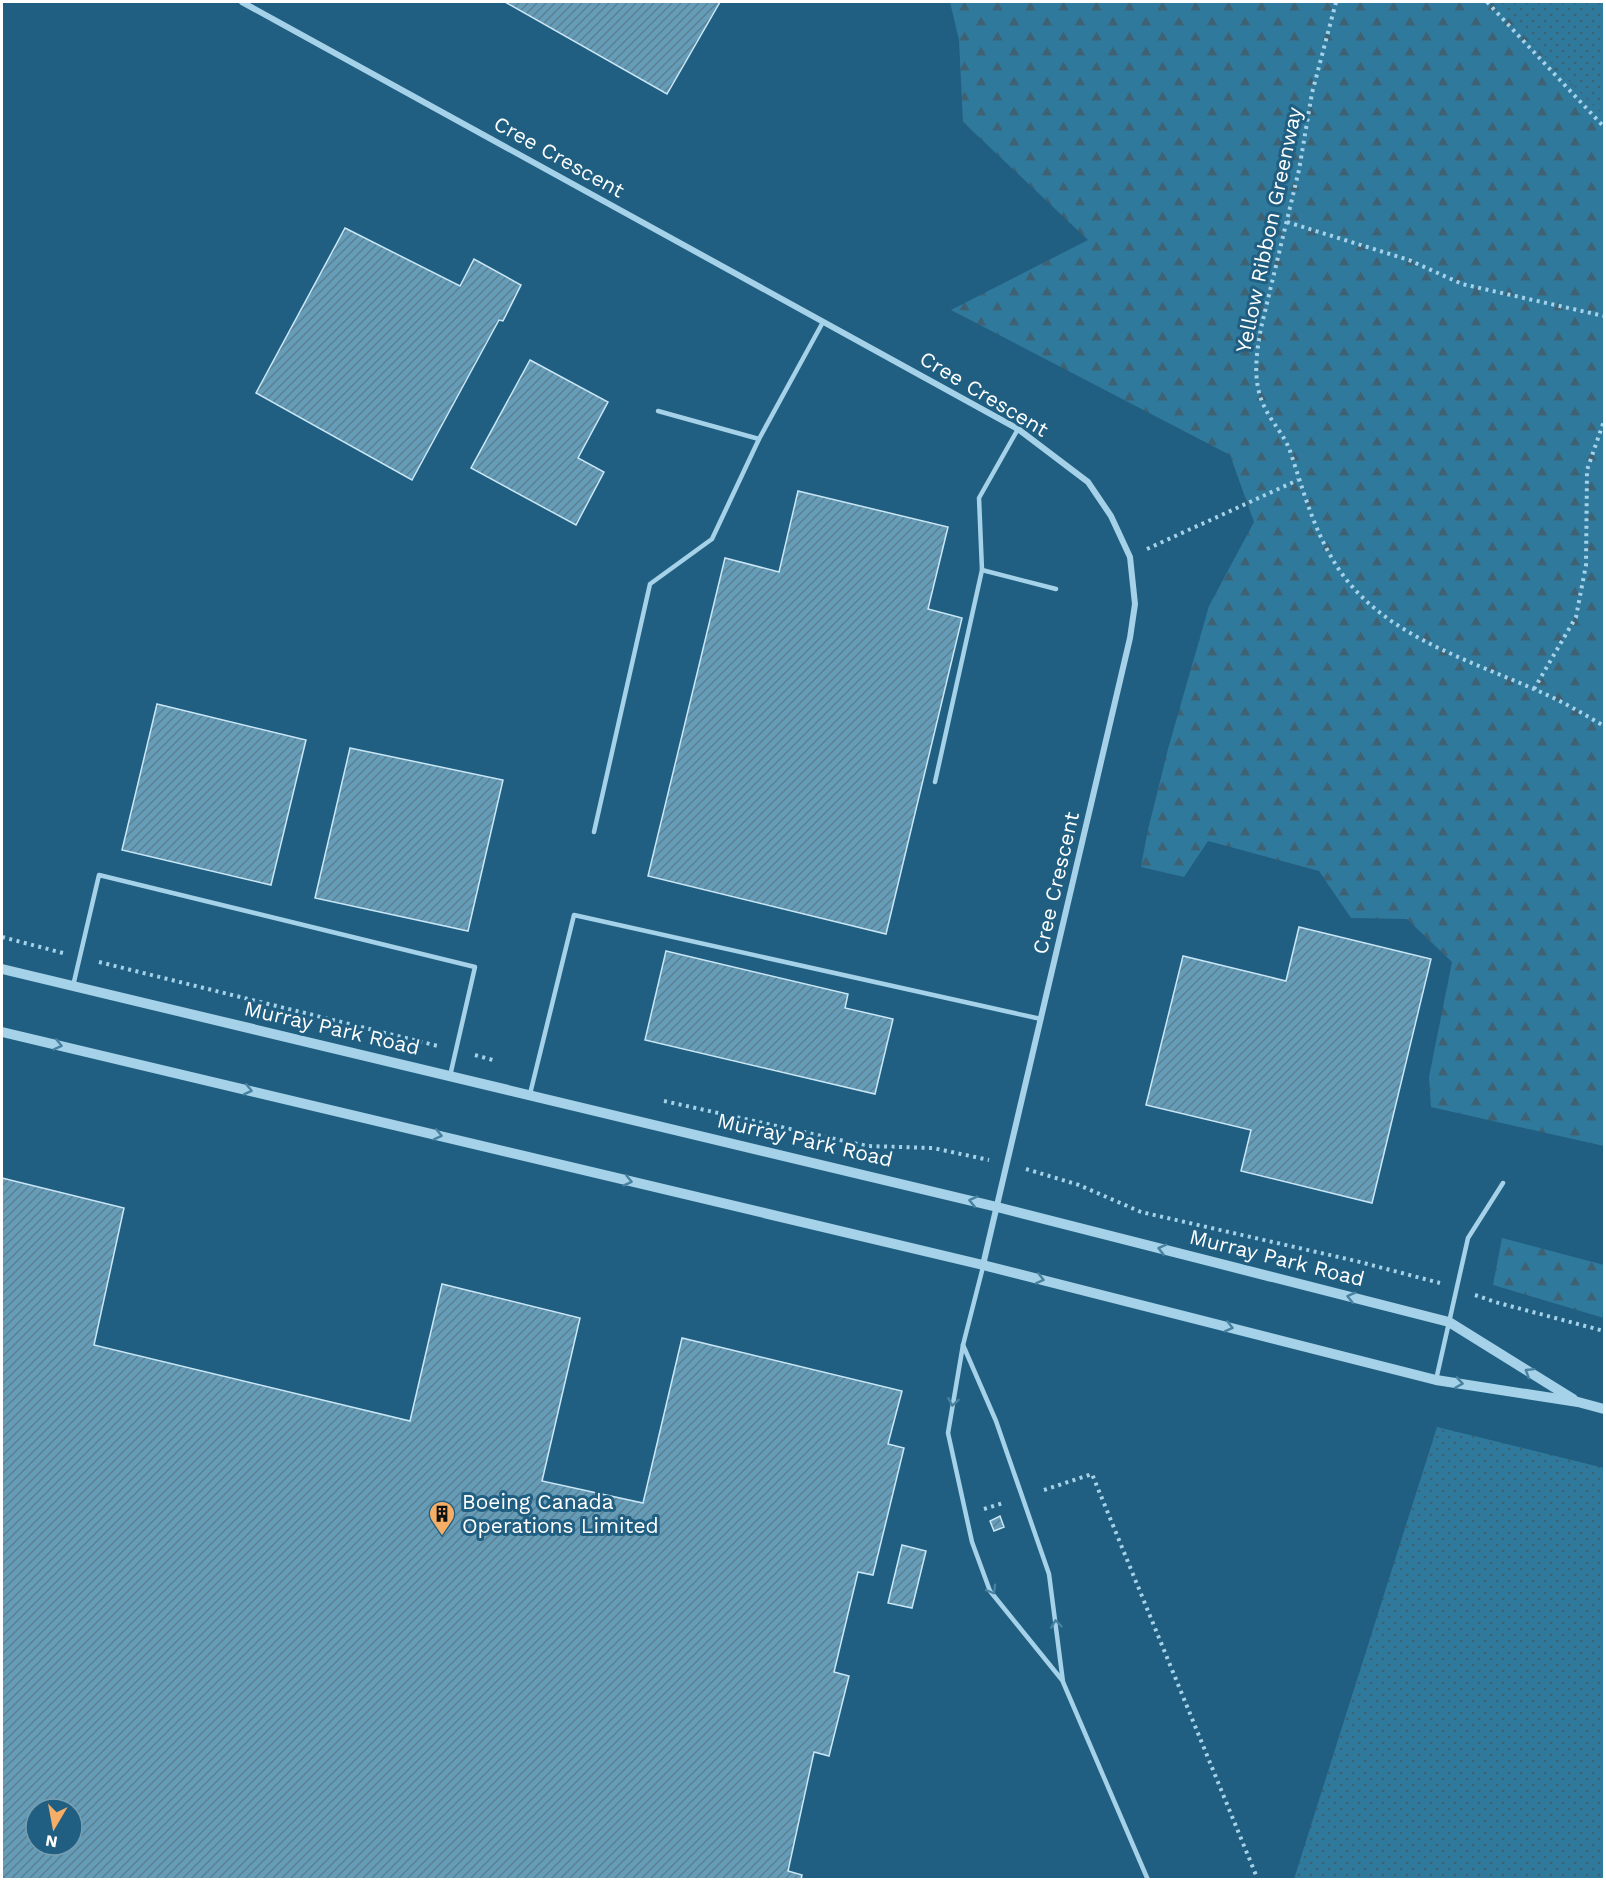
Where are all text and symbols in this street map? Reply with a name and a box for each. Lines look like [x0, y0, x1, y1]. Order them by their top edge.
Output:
street label: Yellow Ribbon Greenway [1230, 105, 1307, 355]
street label: Cree Crescent [490, 110, 629, 203]
street label: Cree Crescent [916, 345, 1053, 442]
street label: Cree Crescent [1027, 809, 1084, 957]
street label: Murray Park Road [242, 995, 422, 1060]
one-way arrow [53, 1038, 63, 1051]
one-way arrow [243, 1083, 253, 1096]
street label: Murray Park Road [715, 1107, 895, 1172]
one-way arrow [433, 1128, 443, 1141]
one-way arrow [622, 1173, 632, 1186]
one-way arrow [968, 1195, 978, 1208]
street label: Murray Park Road [1187, 1224, 1367, 1291]
one-way arrow [1157, 1243, 1167, 1256]
one-way arrow [1035, 1272, 1045, 1285]
one-way arrow [1346, 1292, 1357, 1304]
one-way arrow [1224, 1320, 1234, 1333]
one-way arrow [1525, 1367, 1535, 1379]
one-way arrow [1454, 1377, 1464, 1389]
one-way arrow [947, 1397, 960, 1407]
place label: Boeing Canada Operations Limited [462, 1489, 659, 1538]
building icon: Boeing Canada Operations Limited [427, 1499, 457, 1537]
one-way arrow [985, 1584, 996, 1594]
one-way arrow [1050, 1619, 1062, 1628]
north arrow [24, 1797, 84, 1857]
text: N [44, 1831, 59, 1852]

